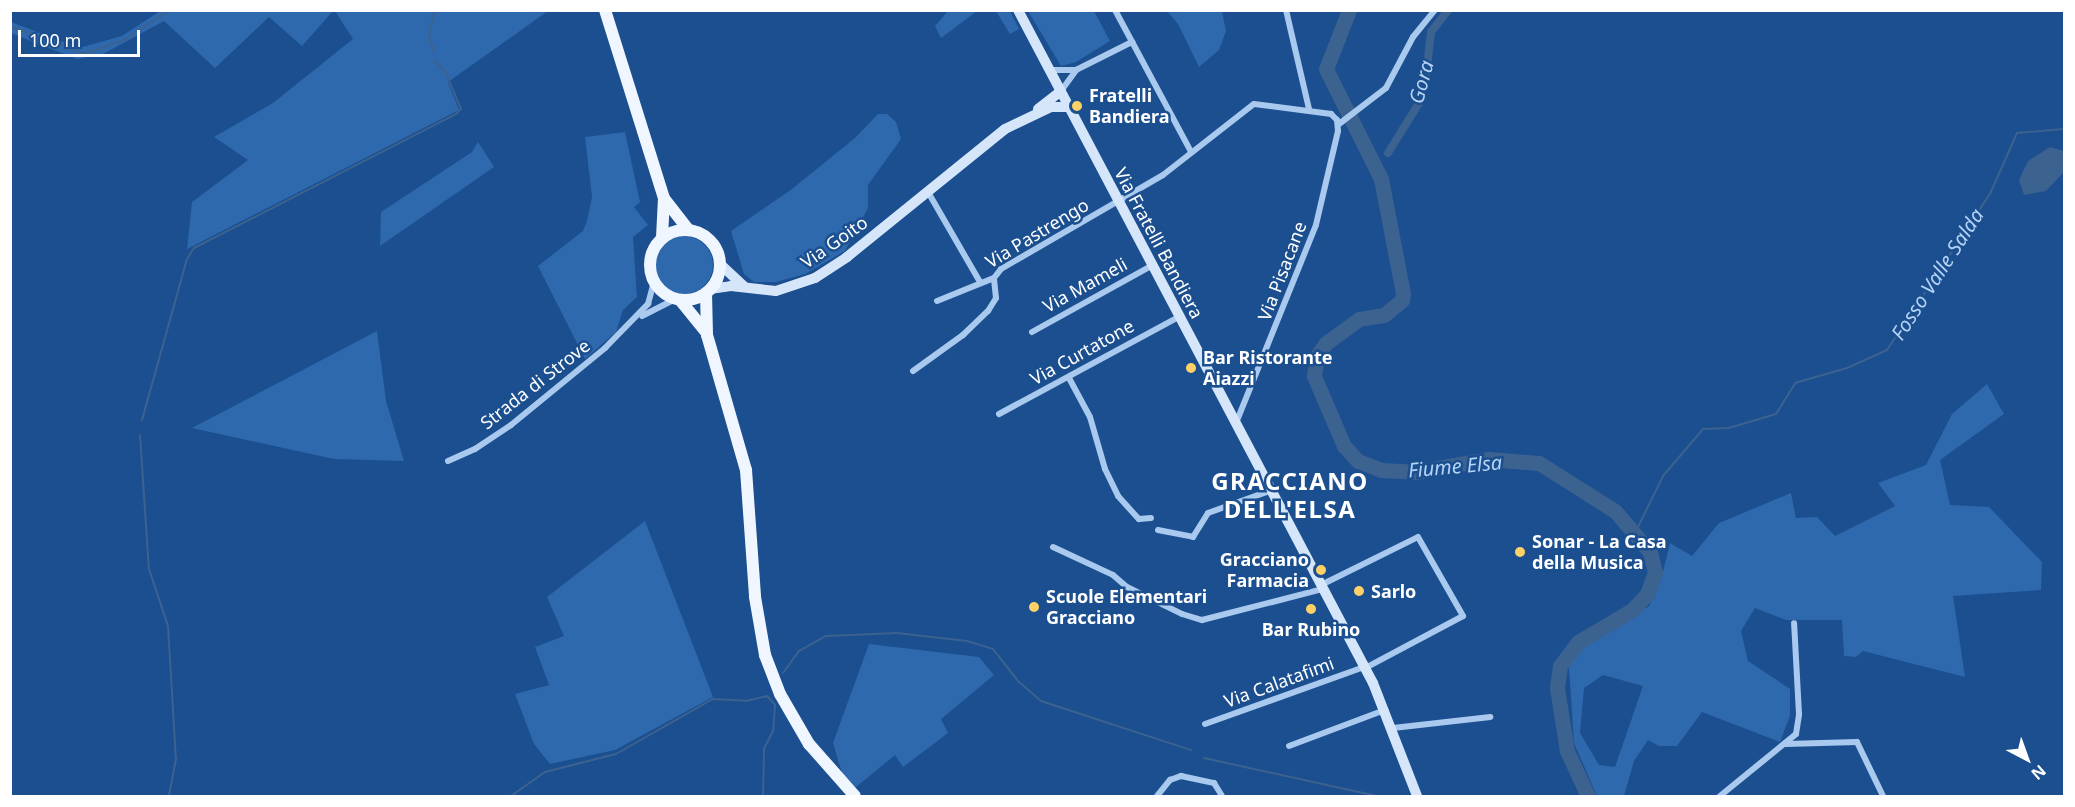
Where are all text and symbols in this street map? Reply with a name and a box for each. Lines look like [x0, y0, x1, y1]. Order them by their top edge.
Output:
scale bar [21, 18, 142, 56]
text: 100 m [29, 28, 81, 52]
water label: Gora [1404, 58, 1438, 106]
place label: Fratelli Bandiera [1089, 85, 1169, 128]
marker: Fratelli Bandiera [1070, 99, 1084, 113]
street label: Via Fratelli Bandiera [1110, 164, 1208, 322]
street label: Via Pastrengo [981, 194, 1093, 272]
water label: Fosso Valle Salda [1886, 204, 1988, 344]
street label: Via Goito [797, 211, 871, 273]
street label: Via Pisacane [1253, 218, 1311, 324]
street label: Via Mameli [1039, 253, 1131, 317]
street label: Via Curtatone [1026, 315, 1138, 389]
street label: Strada di Strove [476, 335, 594, 433]
place label: Bar Ristorante Aiazzi [1203, 347, 1332, 389]
marker: Bar Ristorante Aiazzi [1184, 361, 1198, 375]
water label: Fiume Elsa [1407, 450, 1503, 482]
district label: GRACCIANO DELL'ELSA [1211, 467, 1369, 523]
place label: Sonar - La Casa della Musica [1532, 531, 1666, 574]
marker: Sonar - La Casa della Musica [1513, 545, 1527, 559]
place label: Gracciano Farmacia [1220, 549, 1309, 592]
marker: Gracciano Farmacia [1314, 563, 1328, 577]
place label: Sarlo [1371, 580, 1416, 602]
marker: Sarlo [1352, 584, 1366, 598]
place label: Scuole Elementari Gracciano [1046, 586, 1207, 628]
marker: Scuole Elementari Gracciano [1027, 600, 1041, 614]
marker: Bar Rubino [1304, 602, 1318, 616]
place label: Bar Rubino [1262, 618, 1360, 640]
street label: Via Calatafimi [1221, 652, 1337, 712]
north arrow [1997, 729, 2057, 789]
text: N [2027, 760, 2051, 785]

